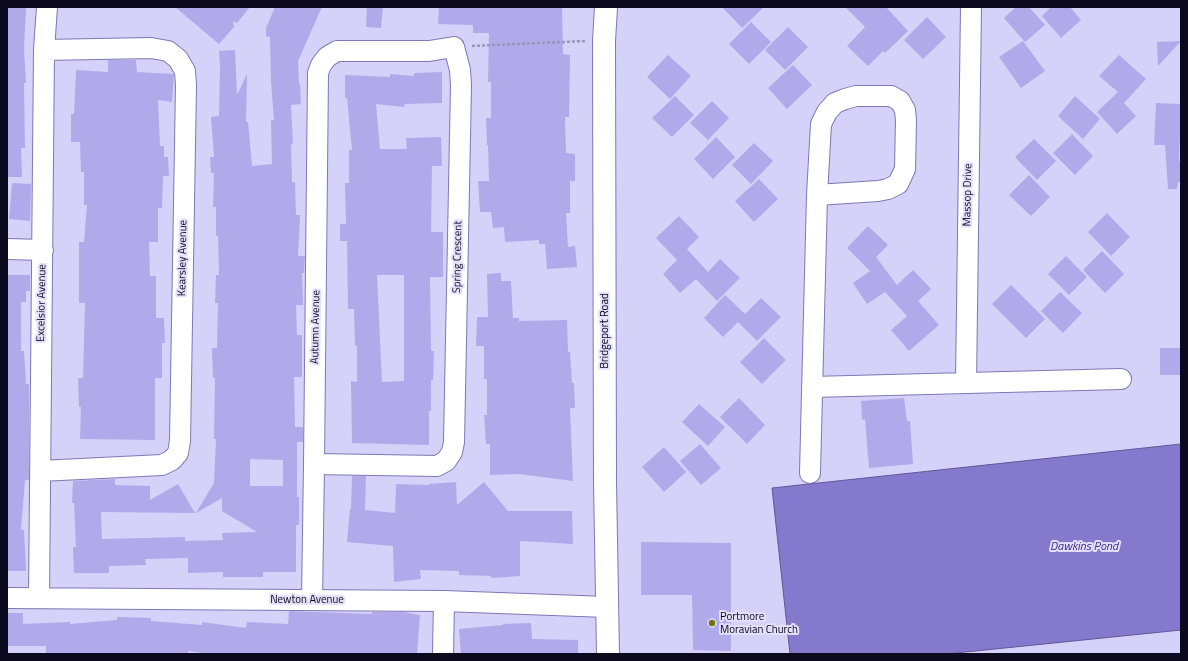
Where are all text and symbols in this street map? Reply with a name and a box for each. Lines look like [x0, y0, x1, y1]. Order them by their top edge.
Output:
street label: Massop Drive [961, 163, 975, 227]
street label: Kearsley Avenue [176, 220, 190, 296]
street label: Spring Crescent [451, 221, 465, 293]
street label: Excelsior Avenue [35, 264, 49, 342]
street label: Autumn Avenue [309, 290, 323, 364]
street label: Bridgeport Road [598, 293, 612, 369]
water label: Dawkins Pond [1050, 540, 1118, 554]
street label: Newton Avenue [270, 593, 344, 607]
place label: Portmore Moravian Church [720, 610, 798, 636]
marker: Portmore Moravian Church [707, 618, 717, 628]

